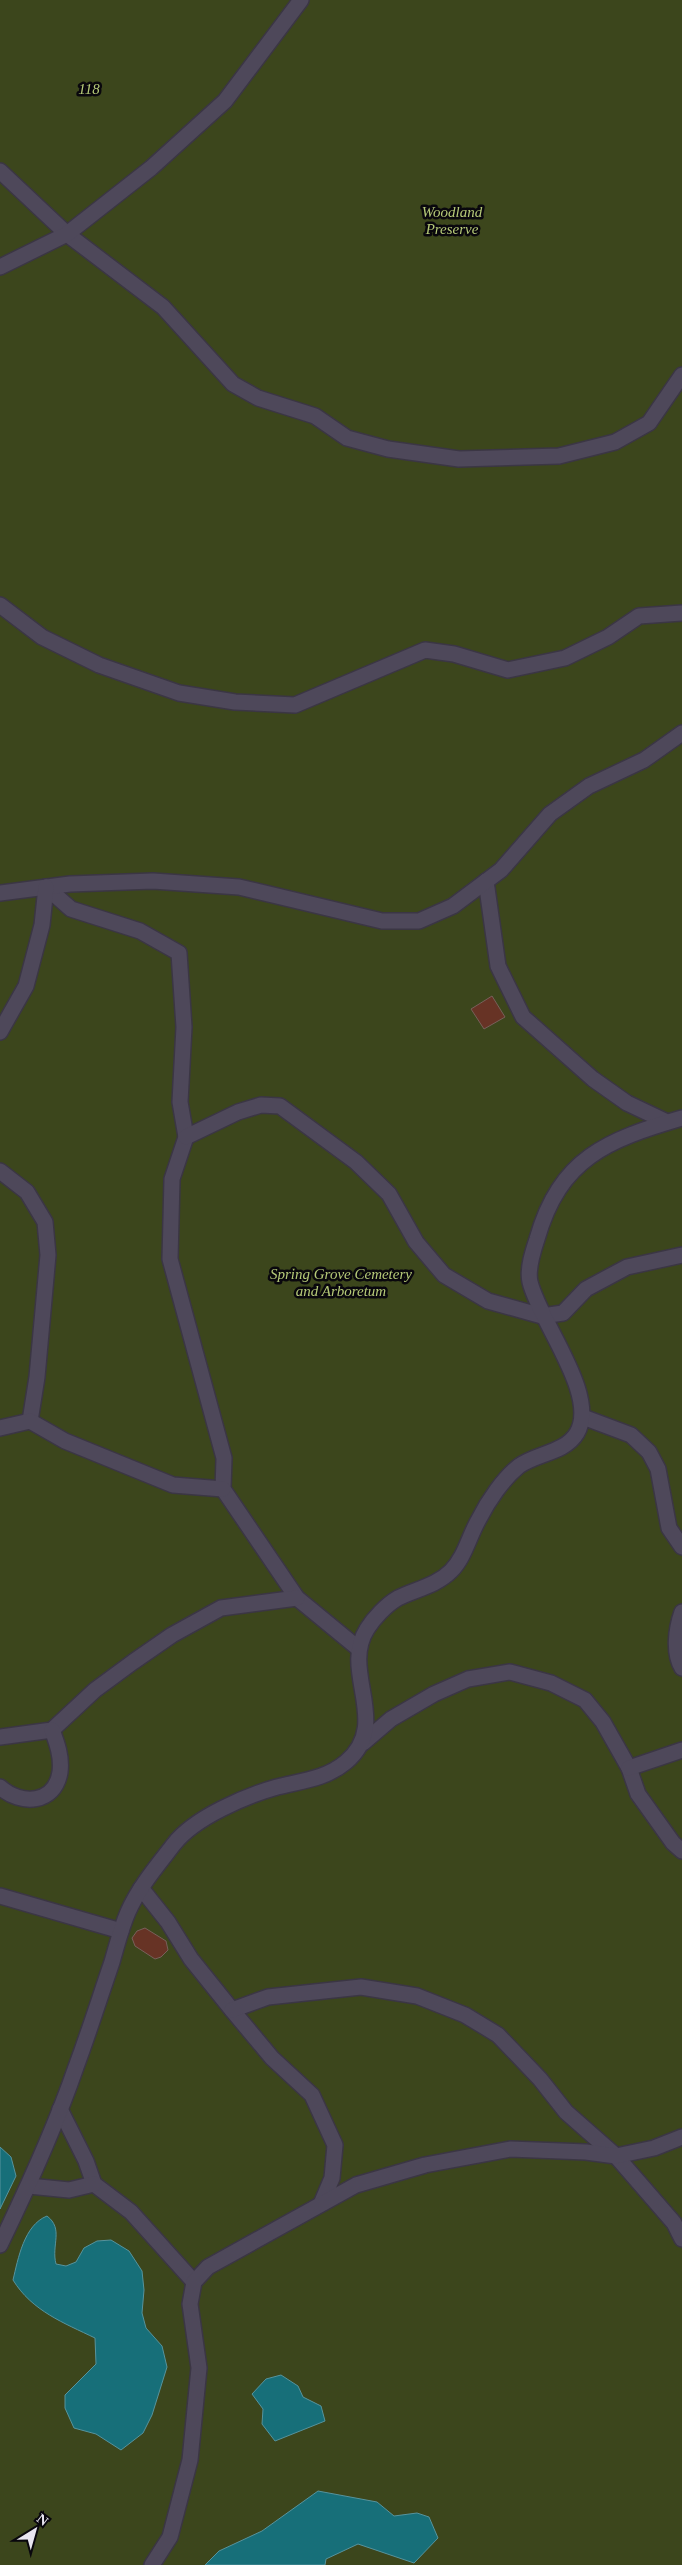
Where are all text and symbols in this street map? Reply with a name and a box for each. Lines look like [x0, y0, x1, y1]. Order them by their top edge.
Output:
park label: 118 [78, 81, 100, 97]
park label: Woodland Preserve [422, 204, 483, 237]
park label: Spring Grove Cemetery and Arboretum [270, 1266, 412, 1299]
north arrow [10, 2505, 60, 2555]
text: N [34, 2511, 51, 2529]

